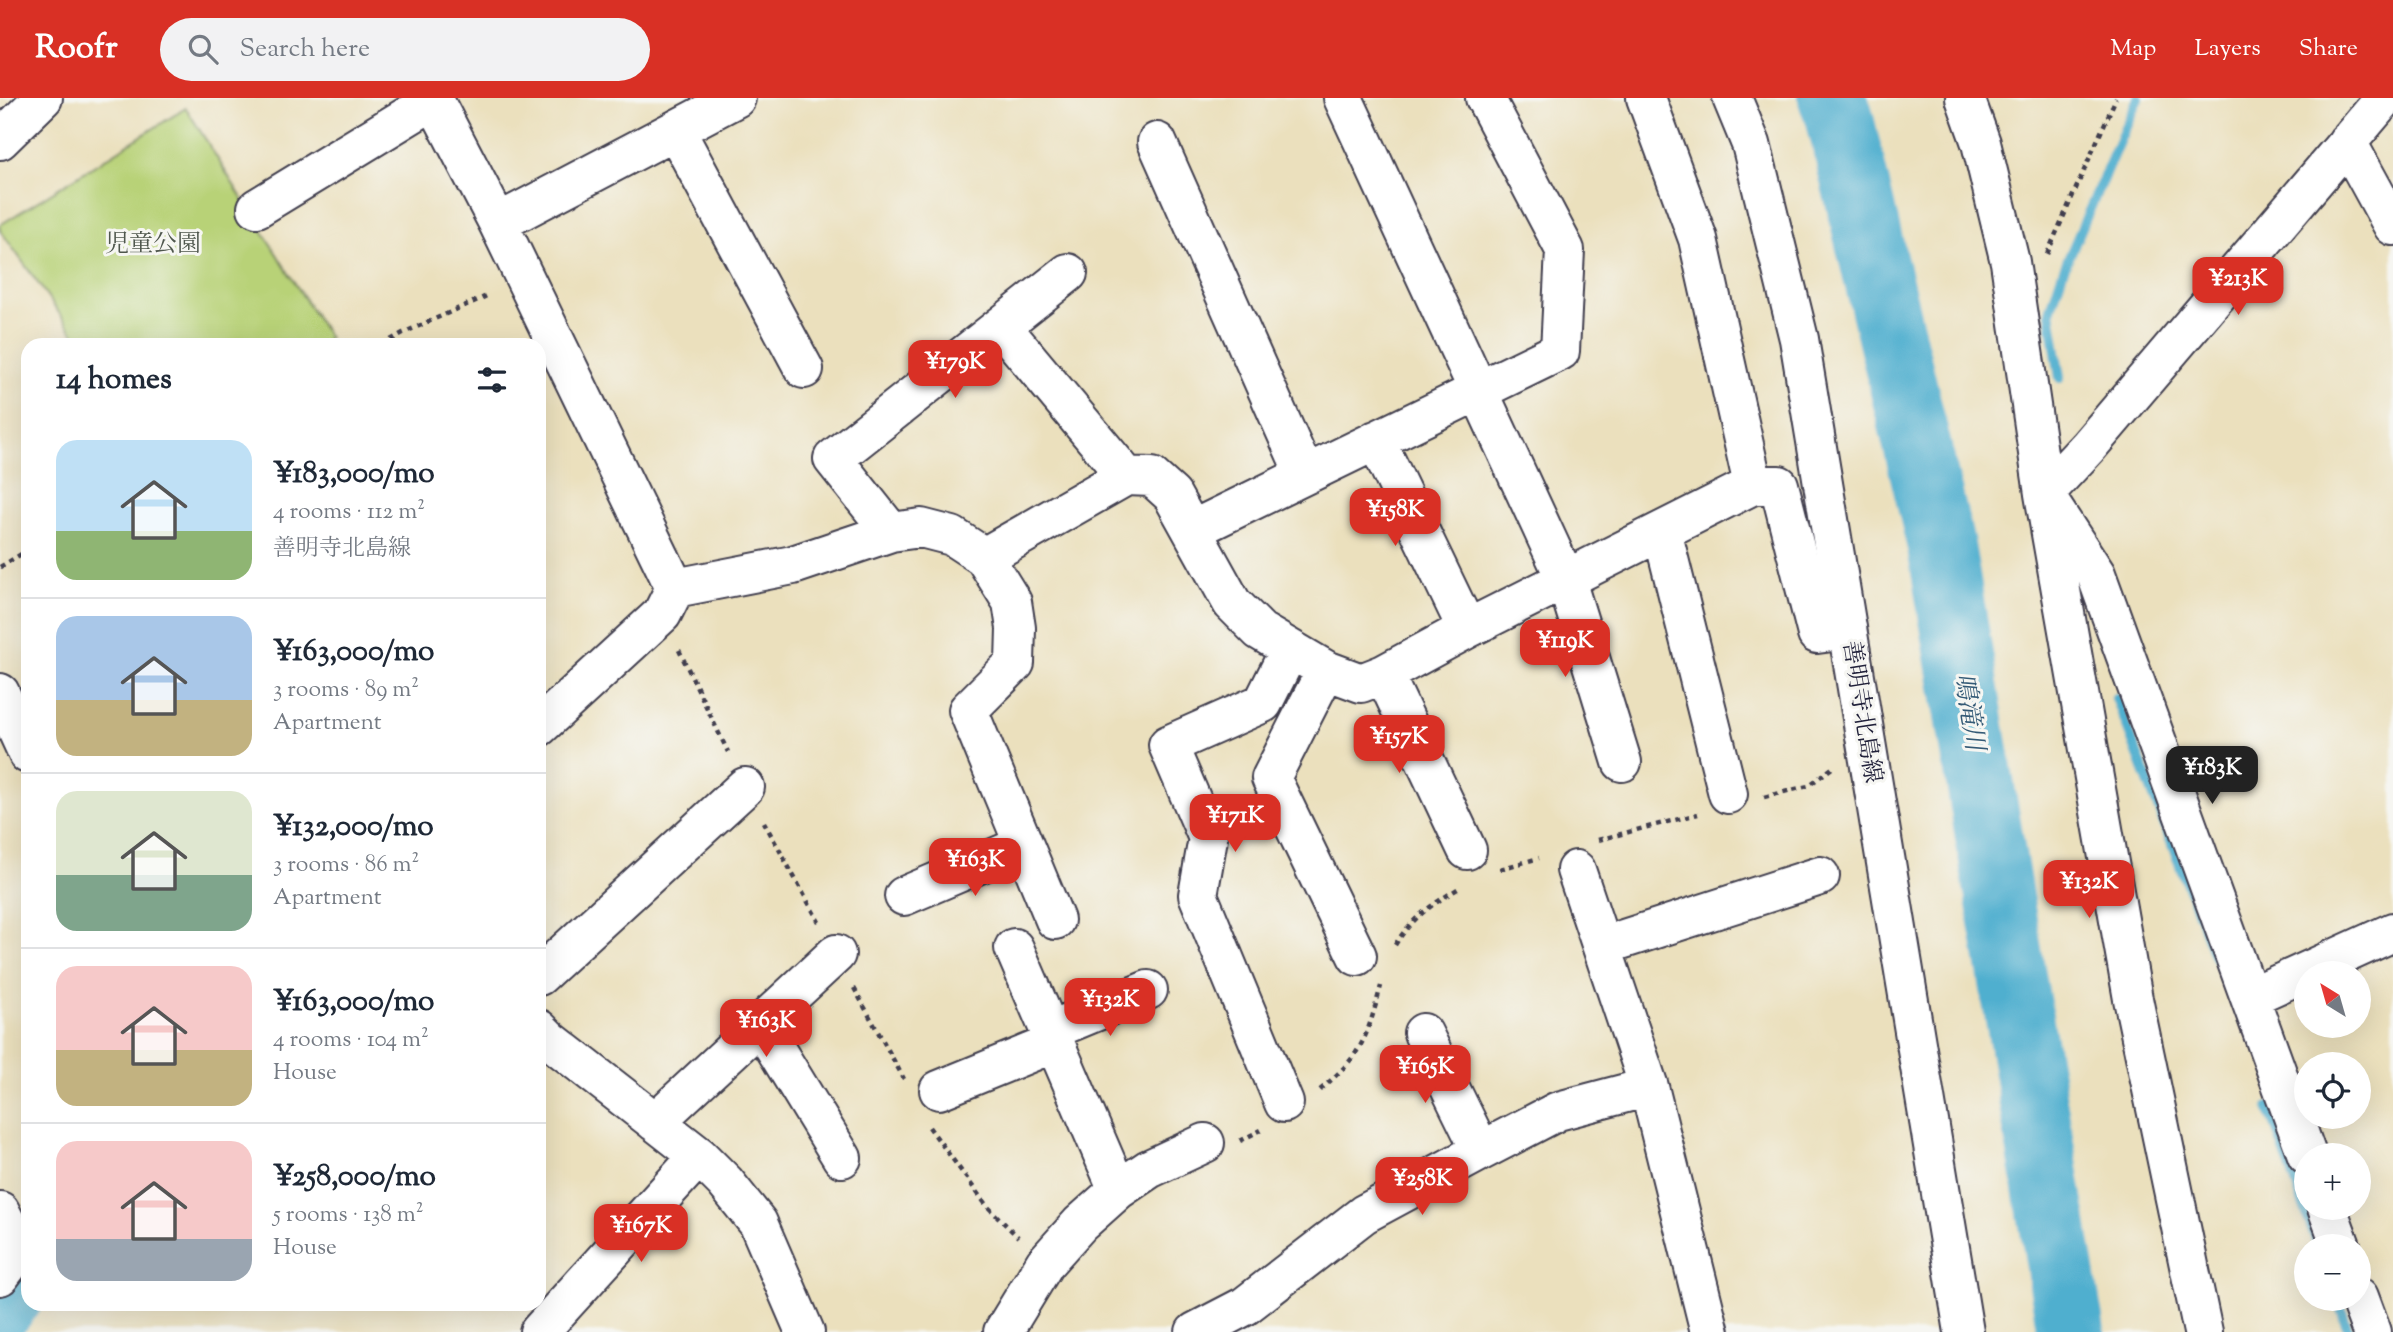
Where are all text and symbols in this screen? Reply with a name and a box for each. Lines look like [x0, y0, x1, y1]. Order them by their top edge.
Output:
search box [160, 18, 650, 81]
text: Roofr [35, 25, 118, 73]
icon: search [184, 30, 222, 68]
text: Search here [240, 31, 370, 68]
text: Map [2110, 32, 2156, 66]
text: Layers [2194, 32, 2261, 66]
text: Share [2299, 32, 2358, 66]
park label: 児童公園 [105, 228, 201, 262]
pin: ¥213K [2189, 258, 2287, 317]
text: ¥213K [2208, 263, 2268, 296]
pin: ¥179K [906, 341, 1004, 400]
text: ¥179K [924, 346, 986, 379]
text: 14 homes [56, 359, 172, 402]
icon: filters [473, 361, 511, 399]
text: ¥183,000/mo [273, 453, 435, 496]
icon: home [112, 468, 196, 552]
pin: ¥158K [1346, 489, 1444, 548]
text: ¥158K [1366, 494, 1424, 527]
text: 4 rooms · 112 m² [273, 496, 425, 529]
text: 善明寺北島線 [273, 533, 411, 566]
pin: ¥119K [1516, 620, 1614, 679]
text: ¥119K [1536, 625, 1594, 658]
text: ¥163,000/mo [273, 631, 435, 674]
street label: 善明寺北島線 [1833, 638, 1889, 786]
icon: home [112, 644, 196, 728]
water label: 鳴滝川 [1944, 671, 1993, 756]
text: 3 rooms · 89 m² [273, 674, 419, 707]
text: Apartment [273, 707, 382, 740]
pin: ¥157K [1350, 716, 1448, 775]
text: ¥157K [1370, 721, 1428, 754]
pin: ¥183K [2163, 746, 2261, 806]
text: ¥183K [2182, 752, 2242, 785]
pin: ¥171K [1186, 794, 1284, 854]
text: ¥171K [1206, 800, 1264, 833]
text: ¥132,000/mo [273, 806, 434, 849]
icon: home [112, 819, 196, 903]
pin: ¥163K [926, 838, 1024, 898]
text: ¥163K [945, 844, 1005, 877]
text: 3 rooms · 86 m² [273, 849, 419, 882]
pin: ¥132K [2040, 860, 2138, 920]
text: ¥132K [2059, 866, 2119, 899]
text: Apartment [273, 882, 382, 915]
north arrow [2294, 961, 2371, 1038]
map controls [2294, 961, 2371, 1311]
pin: ¥132K [1061, 978, 1159, 1038]
text: ¥163,000/mo [273, 981, 435, 1024]
text: ¥132K [1080, 984, 1140, 1017]
icon: home [112, 994, 196, 1078]
pin: ¥163K [717, 1000, 815, 1059]
text: ¥163K [736, 1005, 796, 1038]
text: 4 rooms · 104 m² [273, 1024, 429, 1057]
pin: ¥165K [1376, 1046, 1474, 1105]
text: ¥165K [1396, 1051, 1454, 1084]
button: locate [2294, 1052, 2371, 1129]
text: House [273, 1057, 337, 1090]
button: + [2294, 1143, 2371, 1220]
text: ¥258,000/mo [273, 1156, 436, 1199]
pin: ¥258K [1373, 1158, 1471, 1217]
text: ¥258K [1391, 1163, 1453, 1196]
icon: home [112, 1169, 196, 1253]
text: 5 rooms · 138 m² [273, 1199, 424, 1232]
pin: ¥167K [592, 1204, 690, 1264]
text: ¥167K [610, 1210, 672, 1243]
text: House [273, 1232, 337, 1265]
button: − [2294, 1234, 2371, 1311]

